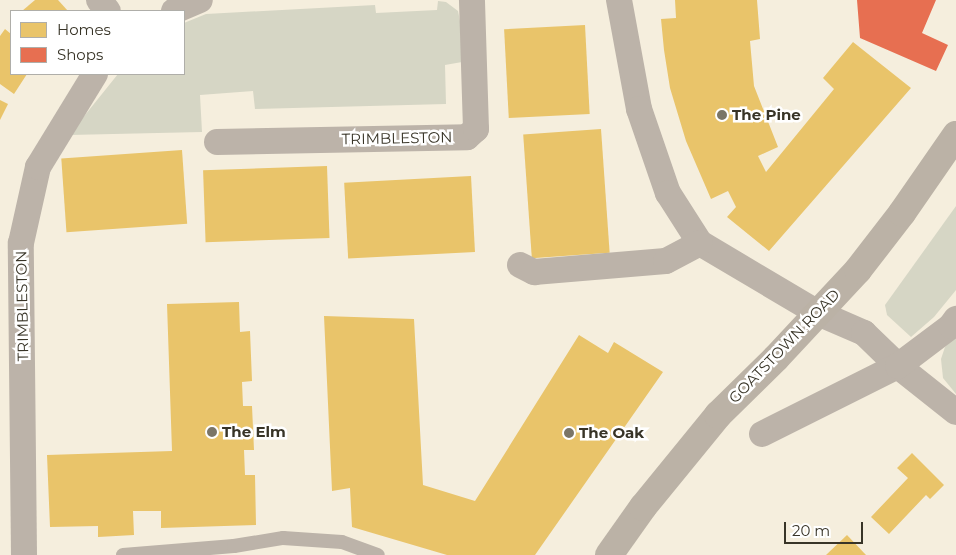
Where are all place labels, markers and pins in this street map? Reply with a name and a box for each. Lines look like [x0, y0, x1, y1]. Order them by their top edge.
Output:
place label: The Pine [732, 106, 801, 124]
marker: The Pine [716, 109, 728, 121]
place label: The Elm [222, 423, 286, 441]
place label: The Oak [579, 424, 644, 442]
marker: The Elm [206, 426, 218, 438]
marker: The Oak [563, 427, 575, 439]

